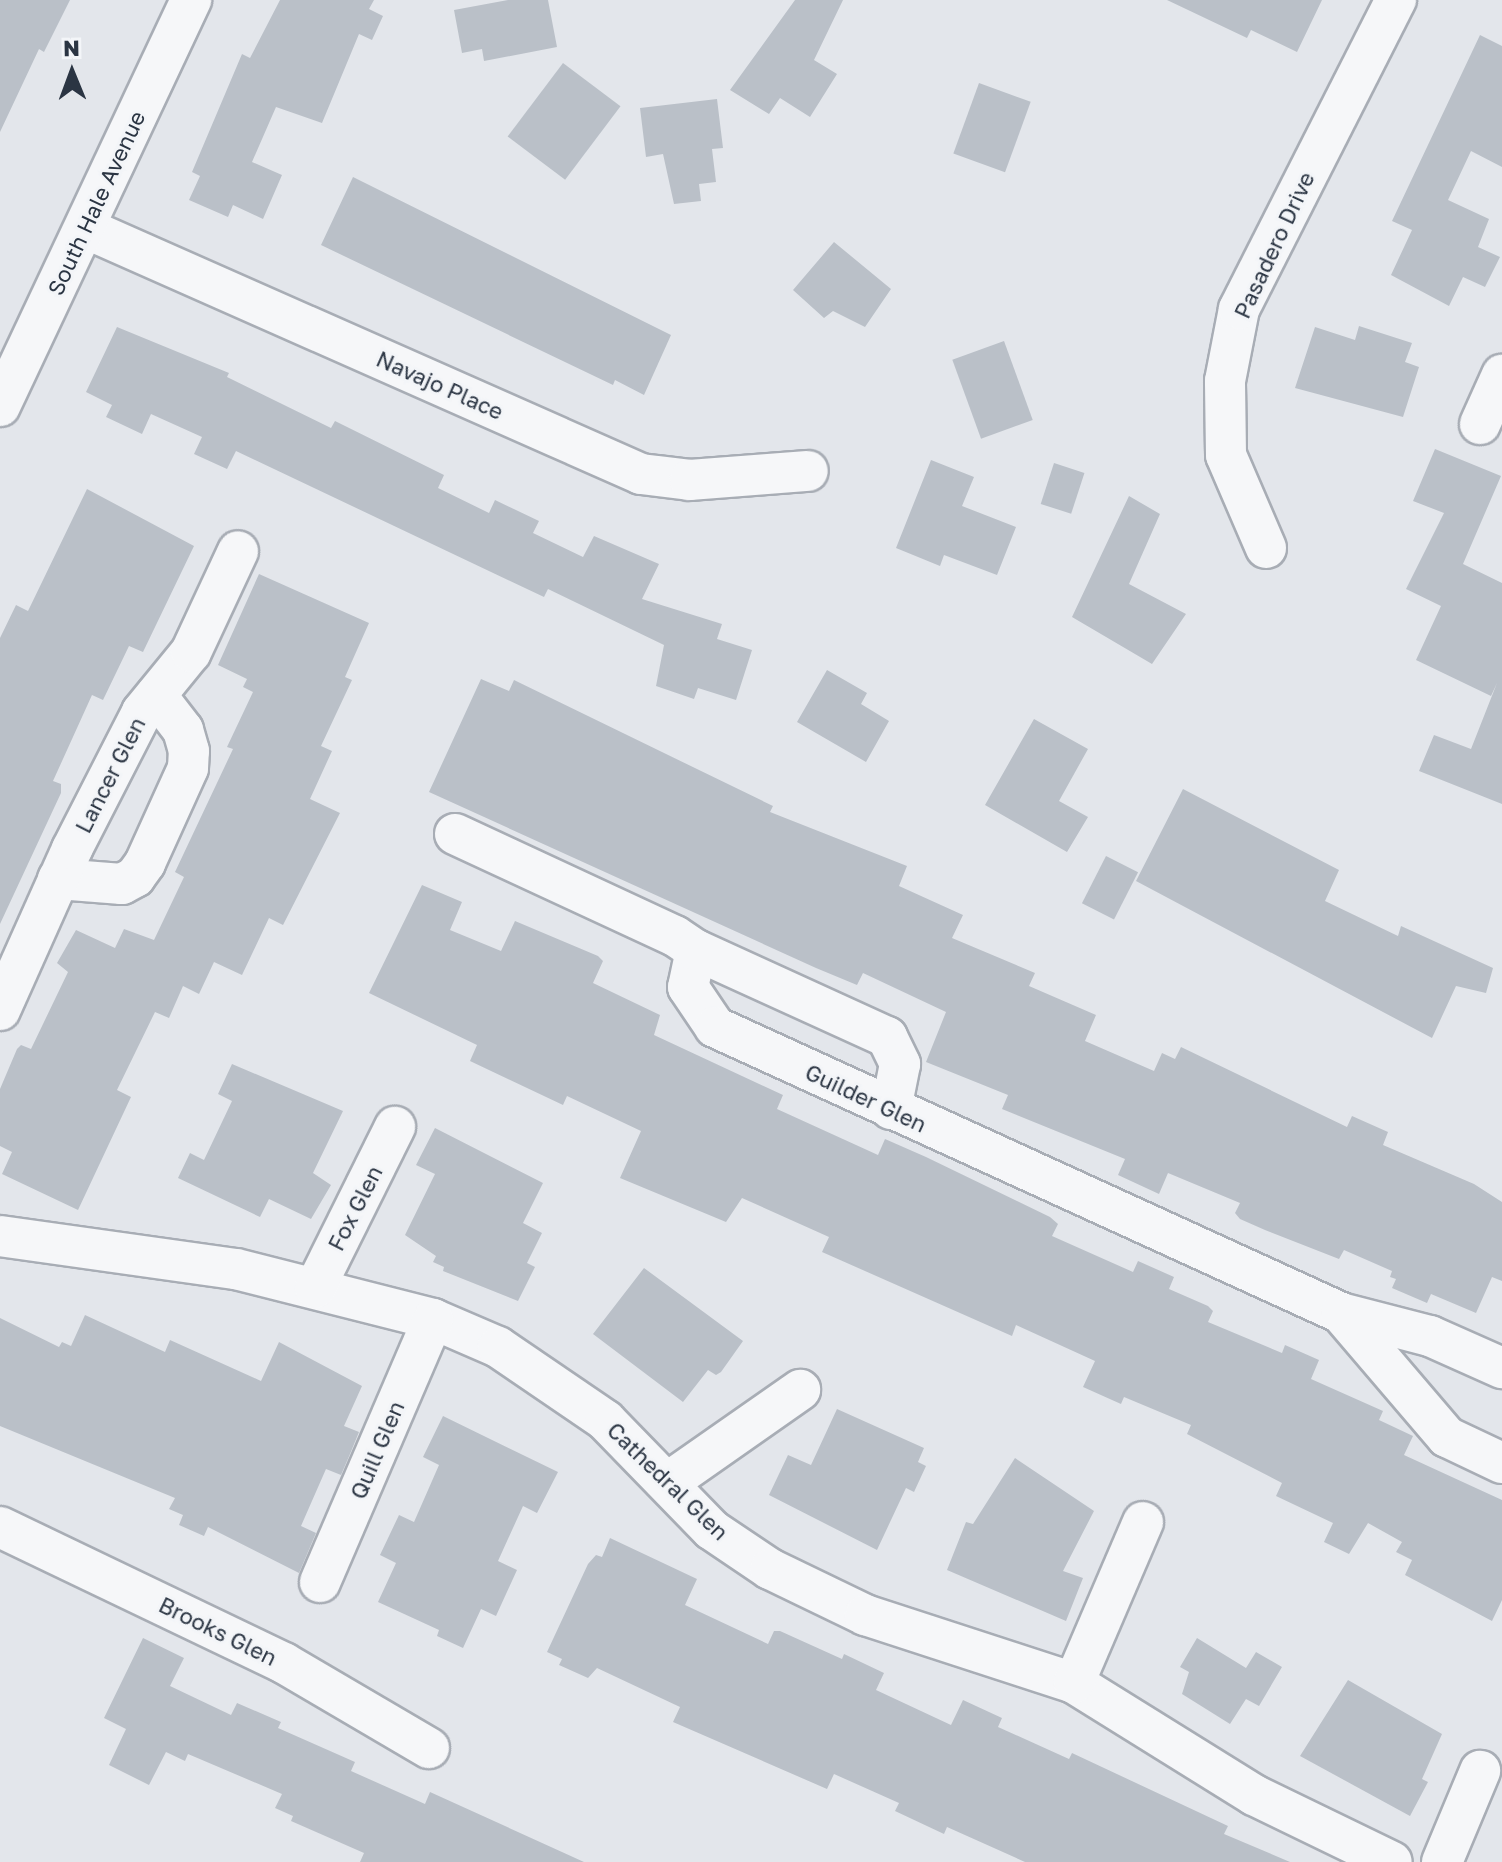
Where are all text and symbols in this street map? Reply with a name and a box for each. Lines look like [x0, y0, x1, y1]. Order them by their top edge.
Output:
north arrow [32, 32, 112, 112]
text: N [63, 34, 80, 61]
street label: South Hale Avenue [42, 107, 150, 299]
street label: Pasadero Drive [1229, 168, 1319, 322]
street label: Navajo Place [372, 345, 508, 425]
street label: Lancer Glen [70, 713, 150, 837]
street label: Guilder Glen [801, 1058, 931, 1138]
street label: Fox Glen [322, 1161, 388, 1255]
street label: Quill Glen [345, 1397, 409, 1503]
street label: Cathedral Glen [602, 1417, 734, 1545]
street label: Brooks Glen [155, 1591, 281, 1671]

